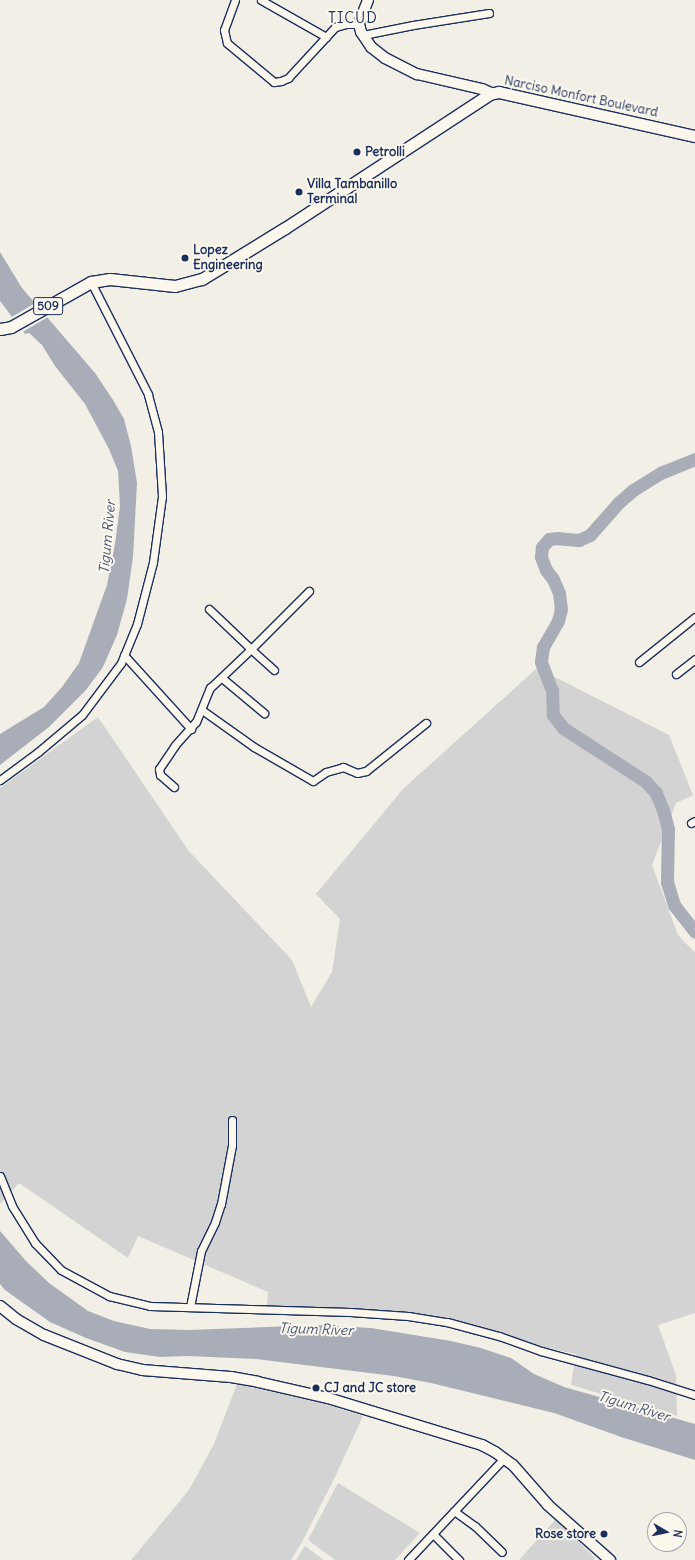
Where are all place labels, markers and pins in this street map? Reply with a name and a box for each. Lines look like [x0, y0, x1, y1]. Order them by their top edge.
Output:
place label: Petrolli [365, 144, 405, 160]
marker: Petrolli [352, 147, 362, 157]
place label: Villa Tambanillo Terminal [307, 177, 397, 208]
marker: Villa Tambanillo Terminal [294, 187, 304, 197]
place label: Lopez Engineering [193, 243, 263, 274]
marker: Lopez Engineering [180, 253, 190, 263]
place label: CJ and JC store [324, 1380, 416, 1396]
marker: CJ and JC store [311, 1383, 321, 1393]
place label: Rose store [535, 1526, 596, 1542]
marker: Rose store [599, 1529, 609, 1539]

